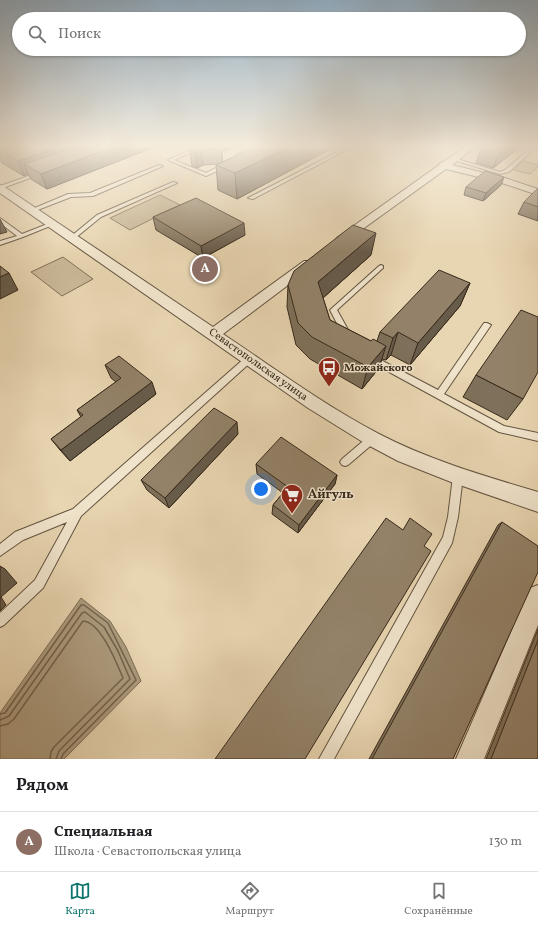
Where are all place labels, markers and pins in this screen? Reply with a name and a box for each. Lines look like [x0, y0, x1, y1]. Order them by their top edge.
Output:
pin: A [192, 254, 218, 284]
bus stop icon: Можайского [316, 355, 342, 388]
place label: Можайского [344, 361, 412, 376]
supermarket icon: Айгуль [279, 482, 305, 515]
place label: Айгуль [308, 486, 354, 504]

